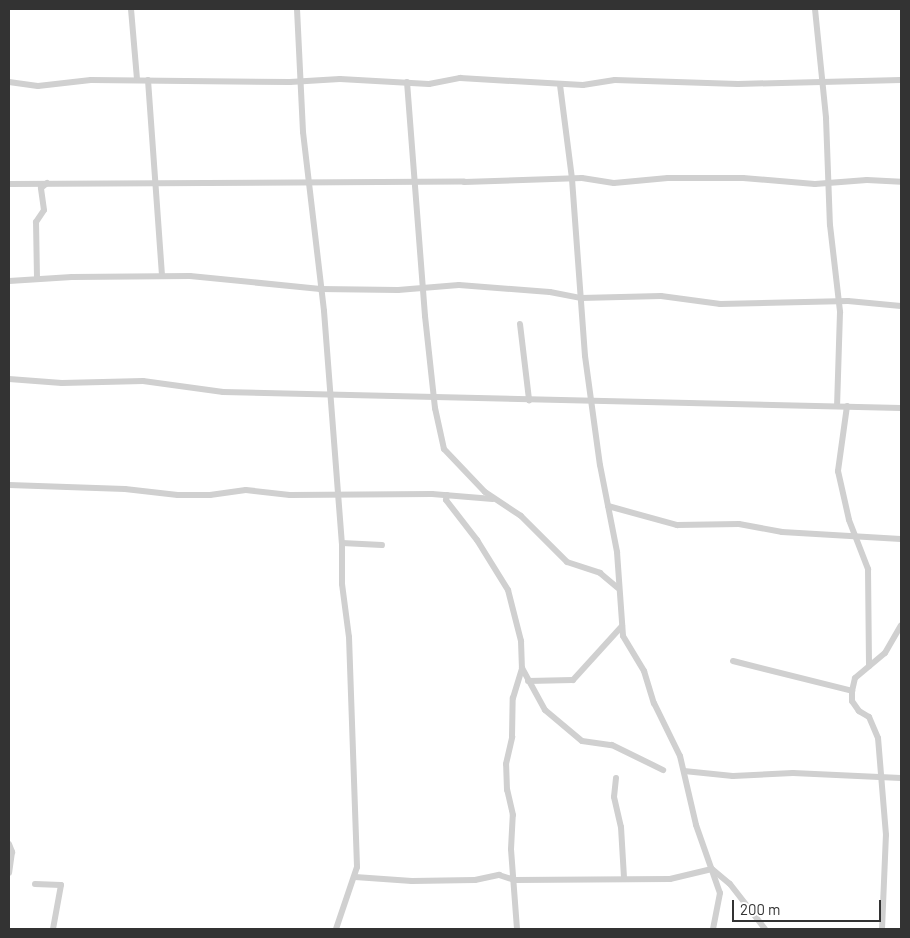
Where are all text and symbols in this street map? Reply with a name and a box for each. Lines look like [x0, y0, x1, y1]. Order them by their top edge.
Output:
scale bar [735, 890, 884, 922]
text: 200 m [740, 900, 780, 918]

